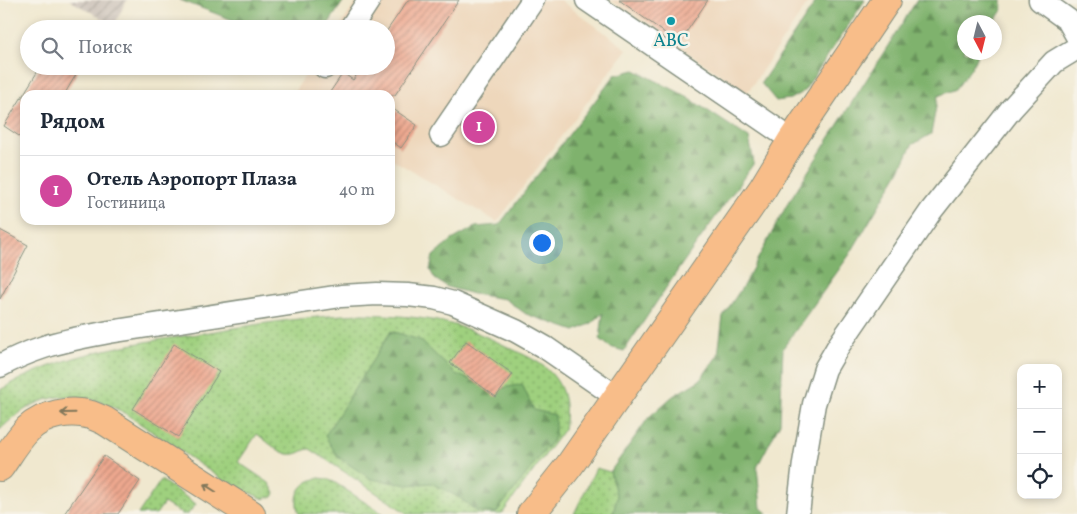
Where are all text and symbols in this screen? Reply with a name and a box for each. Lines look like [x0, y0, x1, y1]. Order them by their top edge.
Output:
marker: ABC [665, 15, 677, 27]
north arrow [957, 15, 1002, 60]
search box [20, 20, 395, 75]
place label: ABC [653, 29, 689, 54]
icon: search [38, 34, 66, 62]
text: Поиск [78, 35, 132, 61]
text: Рядом [40, 108, 105, 137]
pin: 1 [463, 108, 495, 146]
text: Отель Аэропорт Плаза [87, 167, 297, 193]
text: 1 [53, 180, 59, 202]
text: 40 m [339, 180, 375, 202]
text: Гостиница [87, 193, 166, 215]
your location [529, 230, 555, 256]
map controls [1017, 364, 1062, 499]
button: + [1017, 364, 1062, 409]
one-way arrow [61, 409, 77, 418]
button: − [1017, 409, 1062, 454]
button: locate [1017, 454, 1062, 499]
one-way arrow [204, 483, 218, 493]

